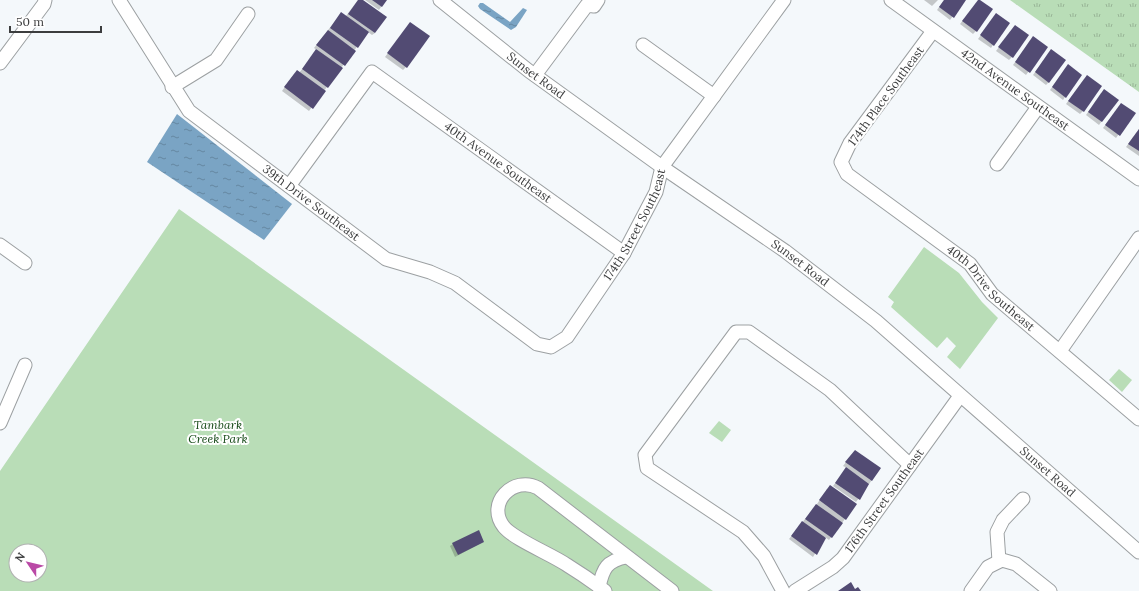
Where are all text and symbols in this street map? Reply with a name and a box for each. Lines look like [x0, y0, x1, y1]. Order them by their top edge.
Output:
scale bar [10, 8, 101, 34]
text: 50 m [16, 14, 44, 29]
street label: 174th Place Southeast [844, 43, 927, 148]
street label: 42nd Avenue Southeast [958, 45, 1073, 134]
street label: Sunset Road [504, 48, 568, 102]
street label: 40th Avenue Southeast [442, 118, 555, 206]
street label: 39th Drive Southeast [260, 161, 363, 244]
street label: 174th Street Southeast [599, 167, 668, 283]
street label: Sunset Road [768, 236, 832, 289]
street label: 40th Drive Southeast [944, 241, 1038, 334]
park label: Tambark Creek Park [188, 417, 248, 446]
street label: Sunset Road [1017, 443, 1079, 500]
street label: 176th Street Southeast [841, 445, 927, 555]
north arrow [8, 543, 48, 583]
text: N [12, 549, 28, 565]

